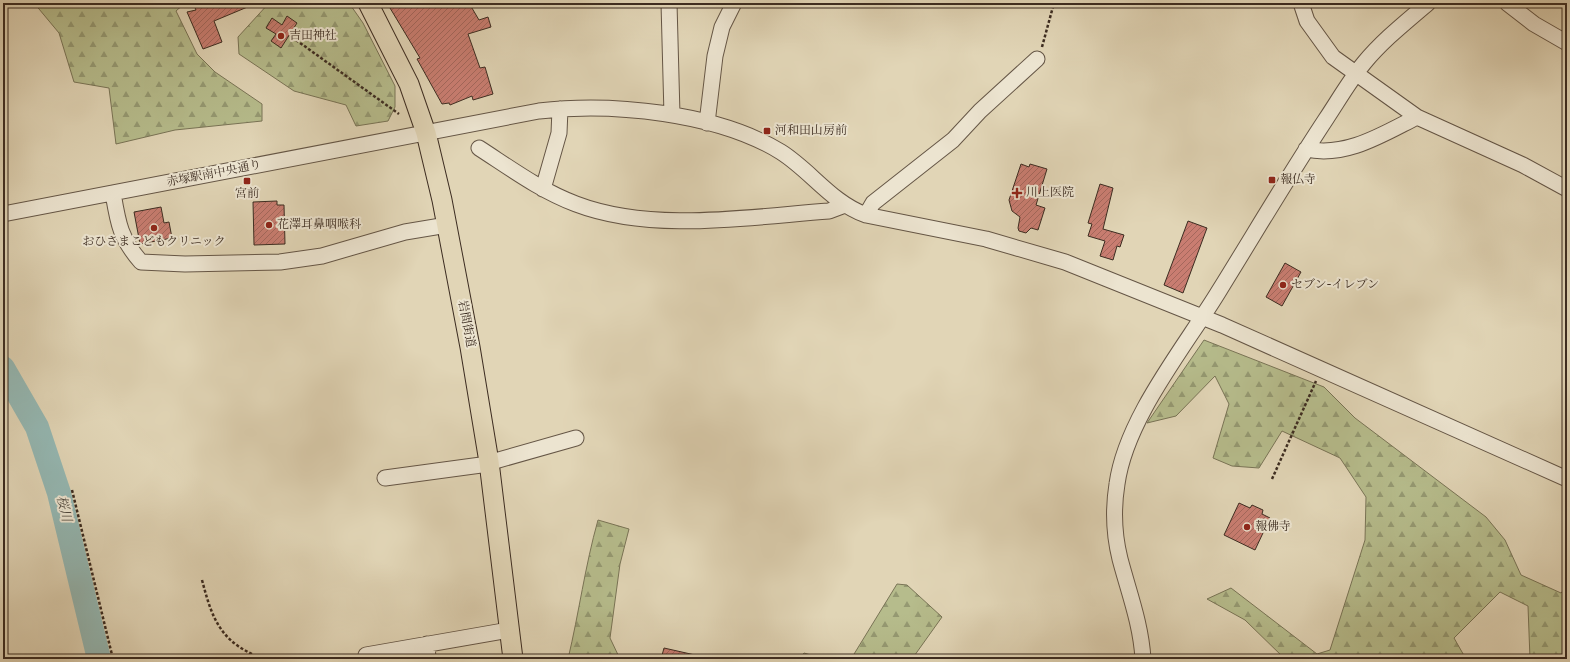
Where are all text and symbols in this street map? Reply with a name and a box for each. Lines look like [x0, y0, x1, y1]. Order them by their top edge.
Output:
place label: 吉田神社 [289, 28, 337, 44]
marker: 吉田神社 [276, 31, 286, 41]
place label: 河和田山房前 [775, 123, 847, 139]
marker: 河和田山房前 [762, 126, 772, 136]
street label: 赤塚駅南中央通り [165, 157, 263, 191]
place label: 報仏寺 [1280, 172, 1316, 188]
marker: 報仏寺 [1267, 175, 1277, 185]
marker: 宮前 [242, 176, 252, 186]
place label: 川上医院 [1026, 185, 1074, 201]
place label: 宮前 [235, 186, 259, 202]
marker: 川上医院 [1011, 187, 1023, 199]
place label: 花澤耳鼻咽喉科 [277, 217, 361, 233]
marker: 花澤耳鼻咽喉科 [264, 220, 274, 230]
marker: おひさまこどもクリニック [149, 223, 159, 233]
place label: おひさまこどもクリニック [82, 234, 226, 250]
place label: セブン-イレブン [1291, 277, 1379, 293]
marker: セブン-イレブン [1278, 280, 1288, 290]
street label: 岩間街道 [454, 299, 478, 349]
water label: 桜川 [51, 494, 75, 526]
place label: 報佛寺 [1255, 519, 1291, 535]
marker: 報佛寺 [1242, 522, 1252, 532]

